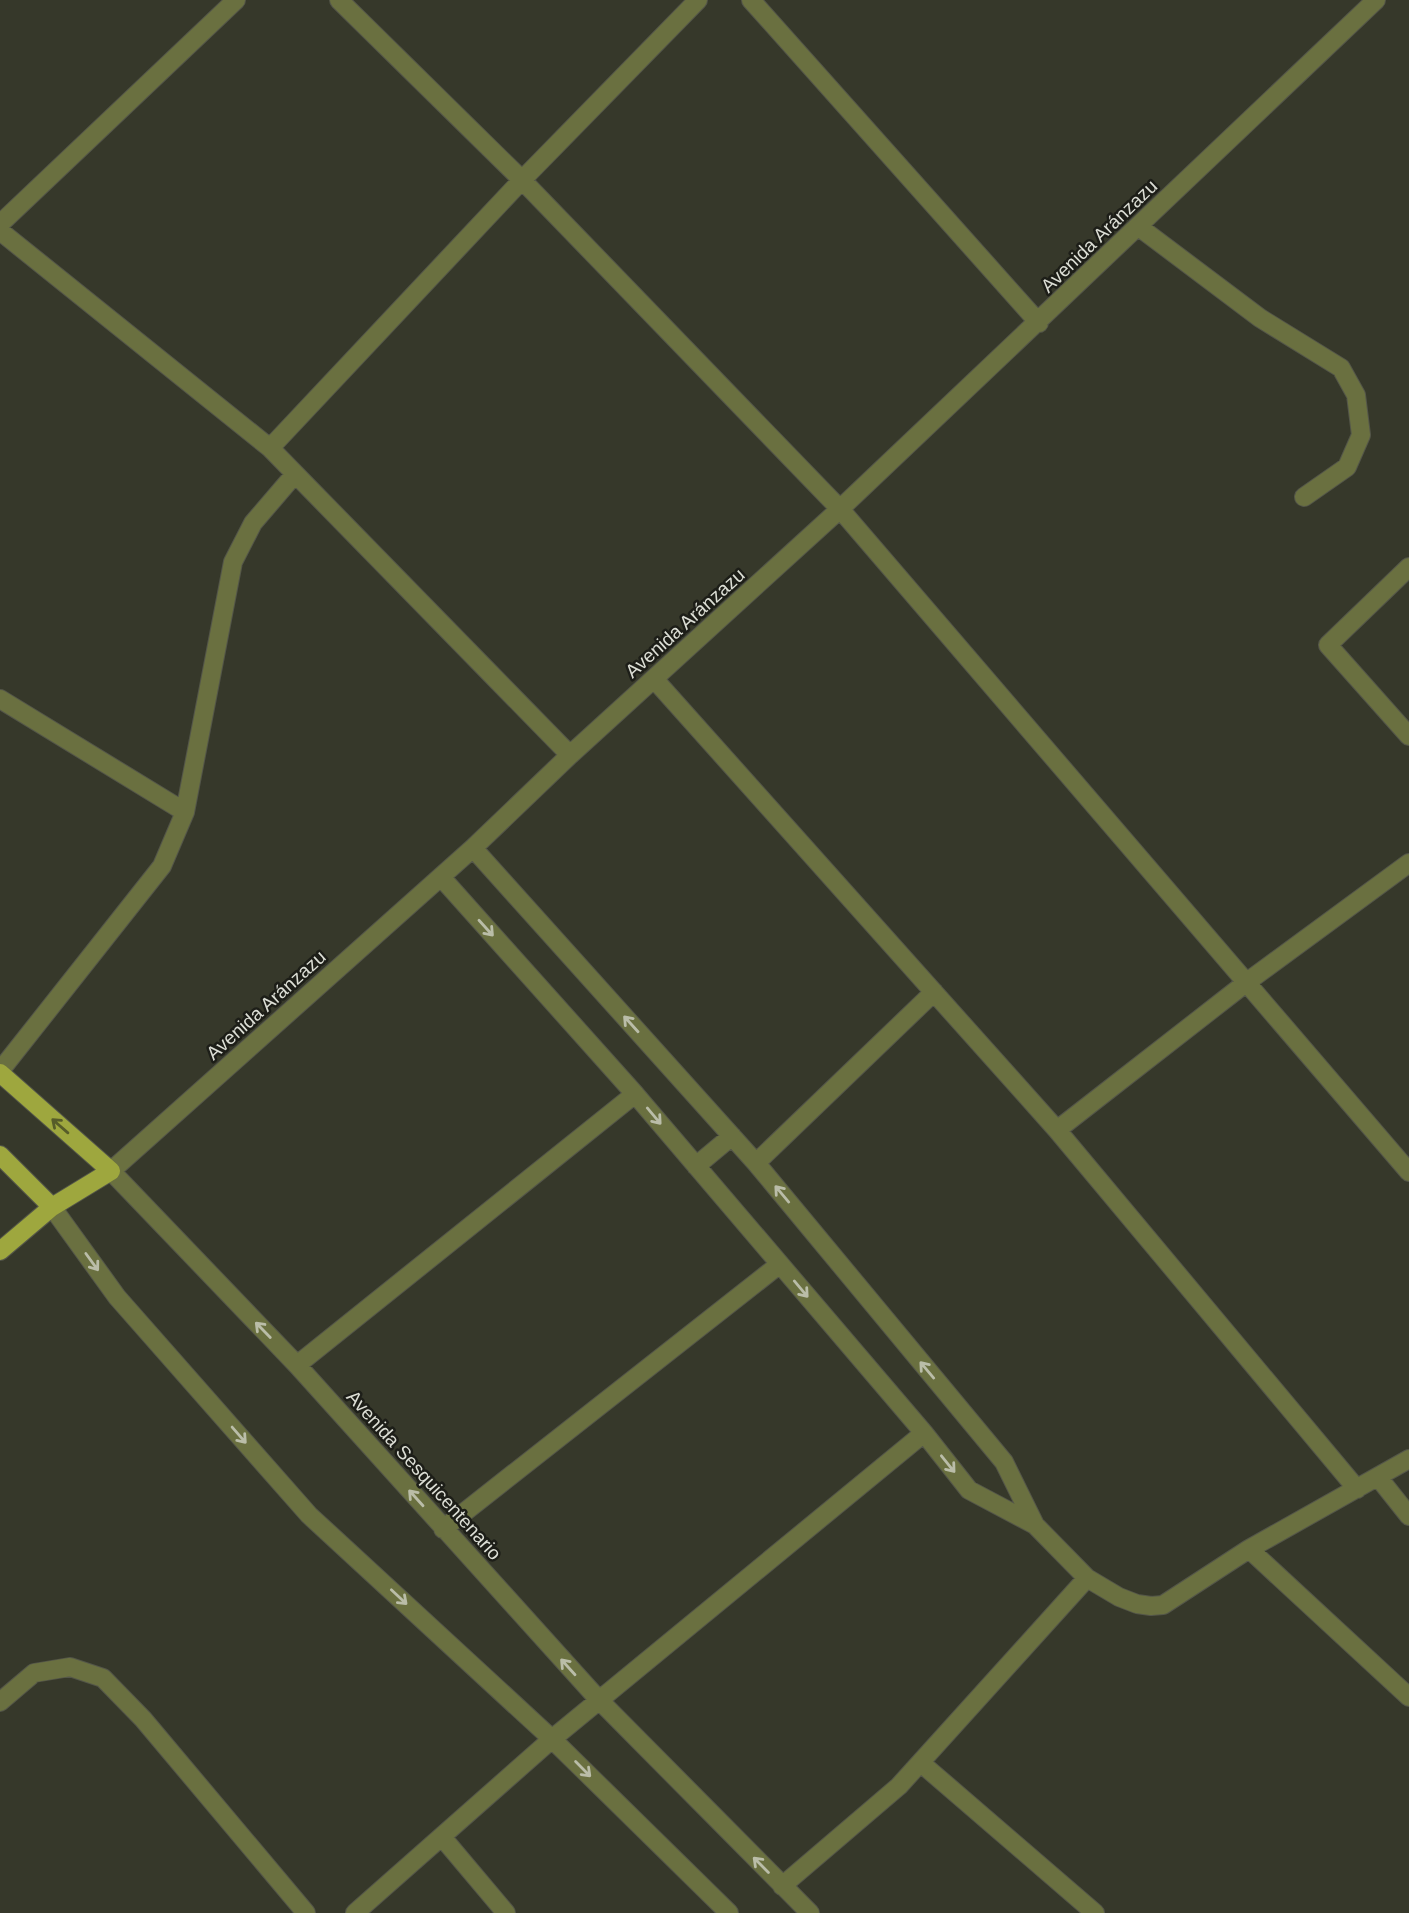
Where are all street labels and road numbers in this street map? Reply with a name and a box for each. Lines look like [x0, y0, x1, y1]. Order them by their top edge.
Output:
street label: Avenida Aránzazu [1037, 175, 1161, 297]
street label: Avenida Aránzazu [621, 564, 749, 682]
street label: Avenida Aránzazu [202, 946, 330, 1064]
street label: Avenida Sesquicentenario [342, 1386, 506, 1564]

